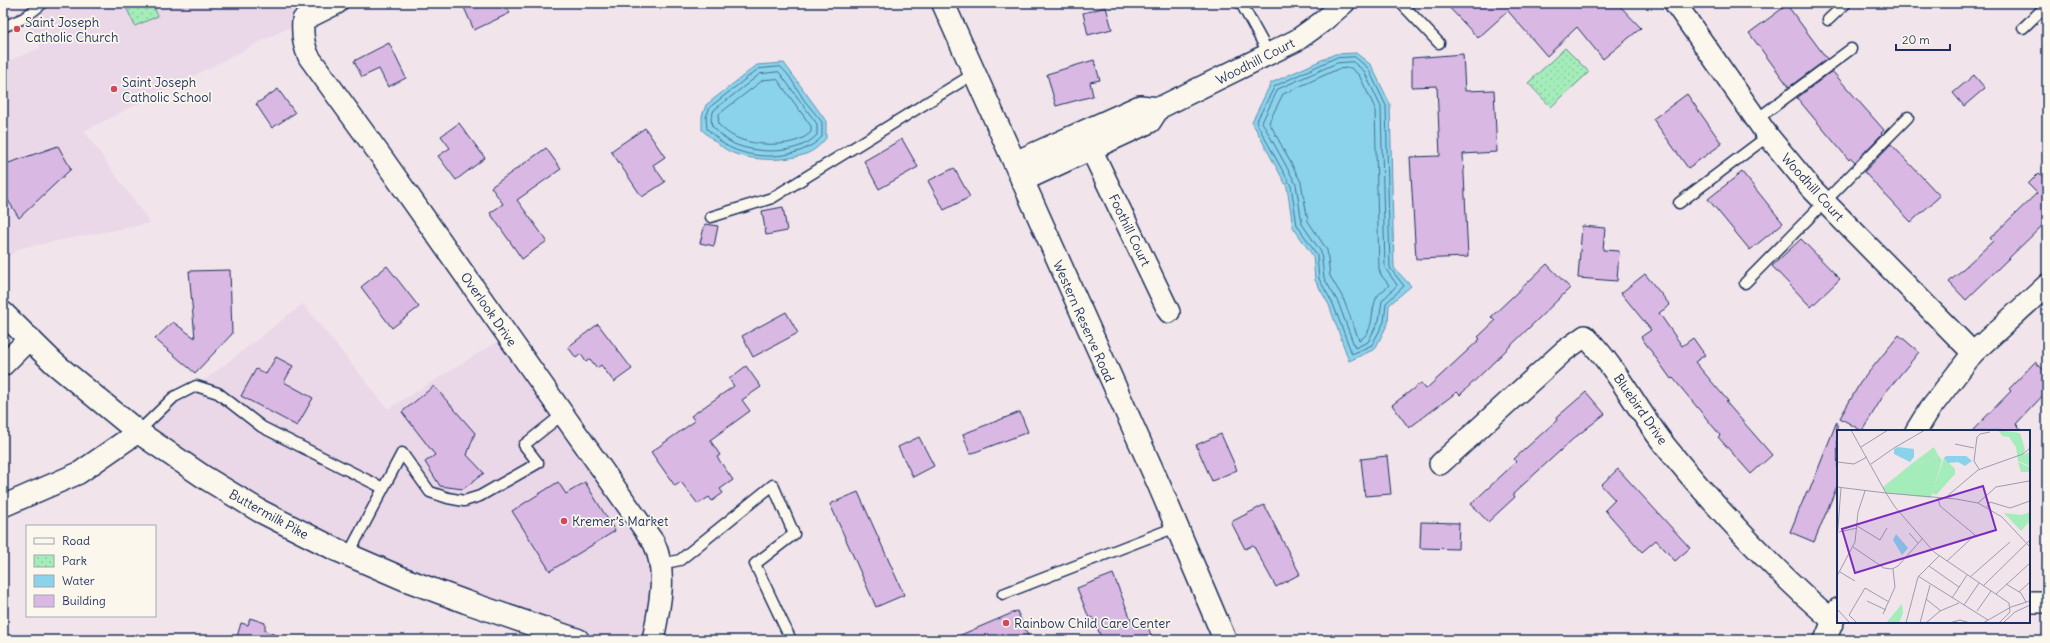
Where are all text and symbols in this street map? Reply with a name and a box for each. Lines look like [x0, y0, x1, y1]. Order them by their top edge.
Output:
place label: Saint Joseph Catholic Church [25, 14, 119, 46]
marker: Saint Joseph Catholic Church [12, 24, 22, 34]
scale bar [1896, 26, 1950, 52]
text: 20 m [1902, 32, 1930, 47]
street label: Woodhill Court [1213, 34, 1298, 89]
place label: Saint Joseph Catholic School [122, 74, 211, 106]
marker: Saint Joseph Catholic School [109, 84, 119, 94]
street label: Woodhill Court [1778, 150, 1848, 225]
street label: Foothill Court [1105, 191, 1155, 270]
street label: Western Reserve Road [1049, 258, 1118, 385]
street label: Overlook Drive [457, 269, 520, 350]
street label: Bluebird Drive [1610, 371, 1671, 448]
inset map [1837, 430, 2030, 623]
street label: Buttermilk Pike [226, 486, 311, 543]
place label: Kremer’s Market [572, 513, 669, 530]
marker: Kremer’s Market [559, 516, 569, 526]
legend [26, 525, 156, 617]
text: Road [62, 533, 90, 548]
text: Park [62, 553, 87, 568]
text: Water [62, 573, 95, 588]
text: Building [62, 593, 106, 608]
place label: Rainbow Child Care Center [1014, 615, 1171, 632]
marker: Rainbow Child Care Center [1001, 618, 1011, 628]

